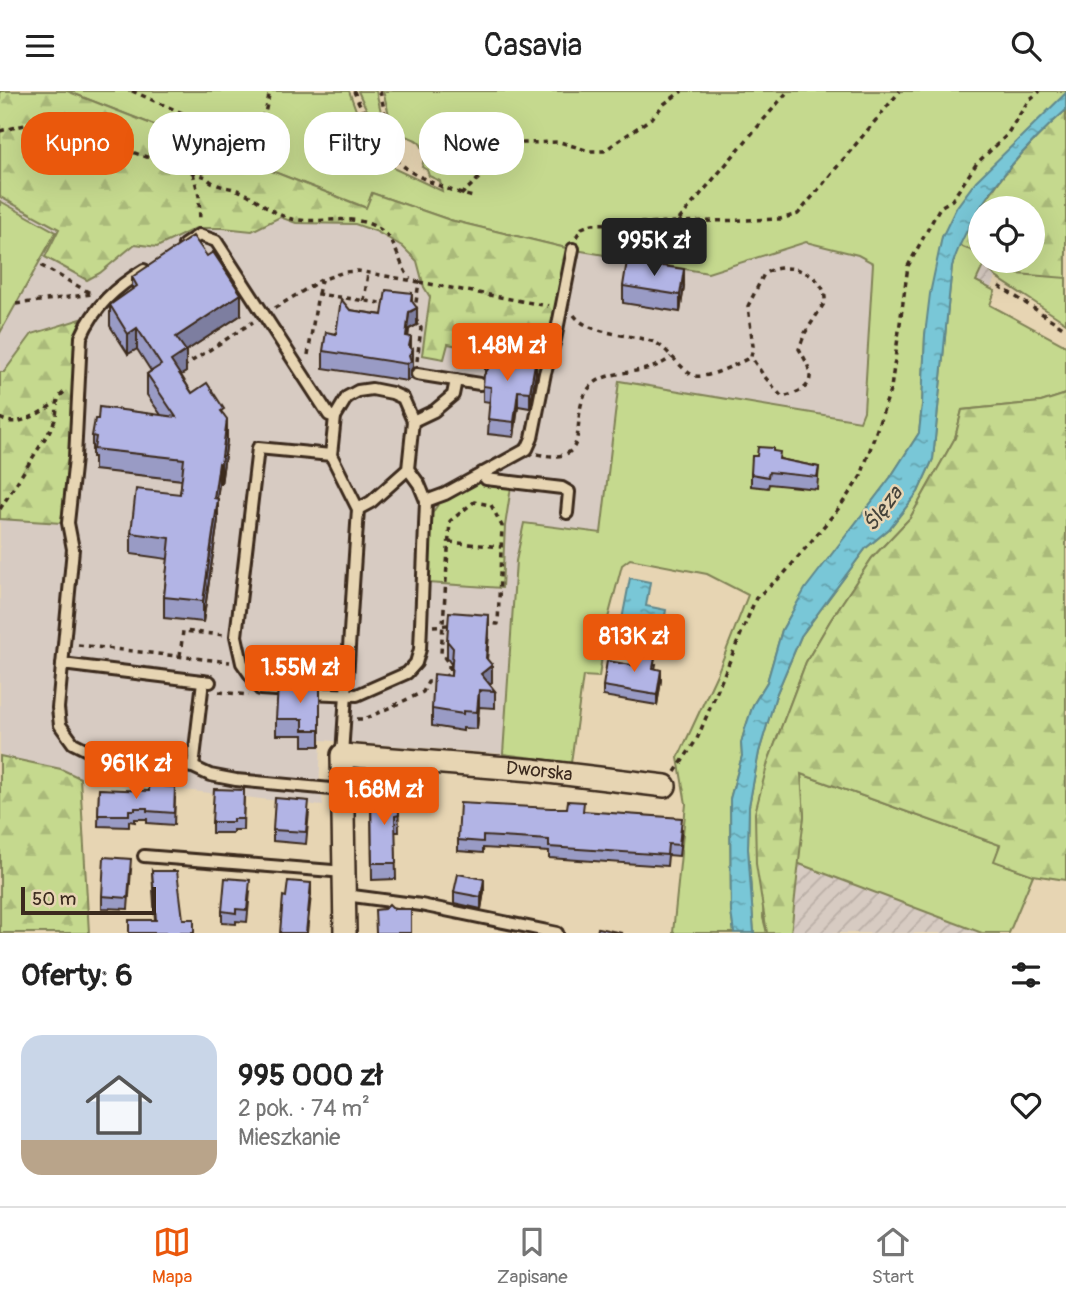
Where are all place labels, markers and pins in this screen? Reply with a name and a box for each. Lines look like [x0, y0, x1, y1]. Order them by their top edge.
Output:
pin: 995K zł [589, 219, 719, 278]
pin: 1.48M zł [435, 323, 579, 383]
pin: 813K zł [569, 615, 699, 674]
pin: 1.55M zł [228, 645, 372, 705]
pin: 961K zł [71, 741, 201, 801]
pin: 1.68M zł [312, 767, 456, 827]

